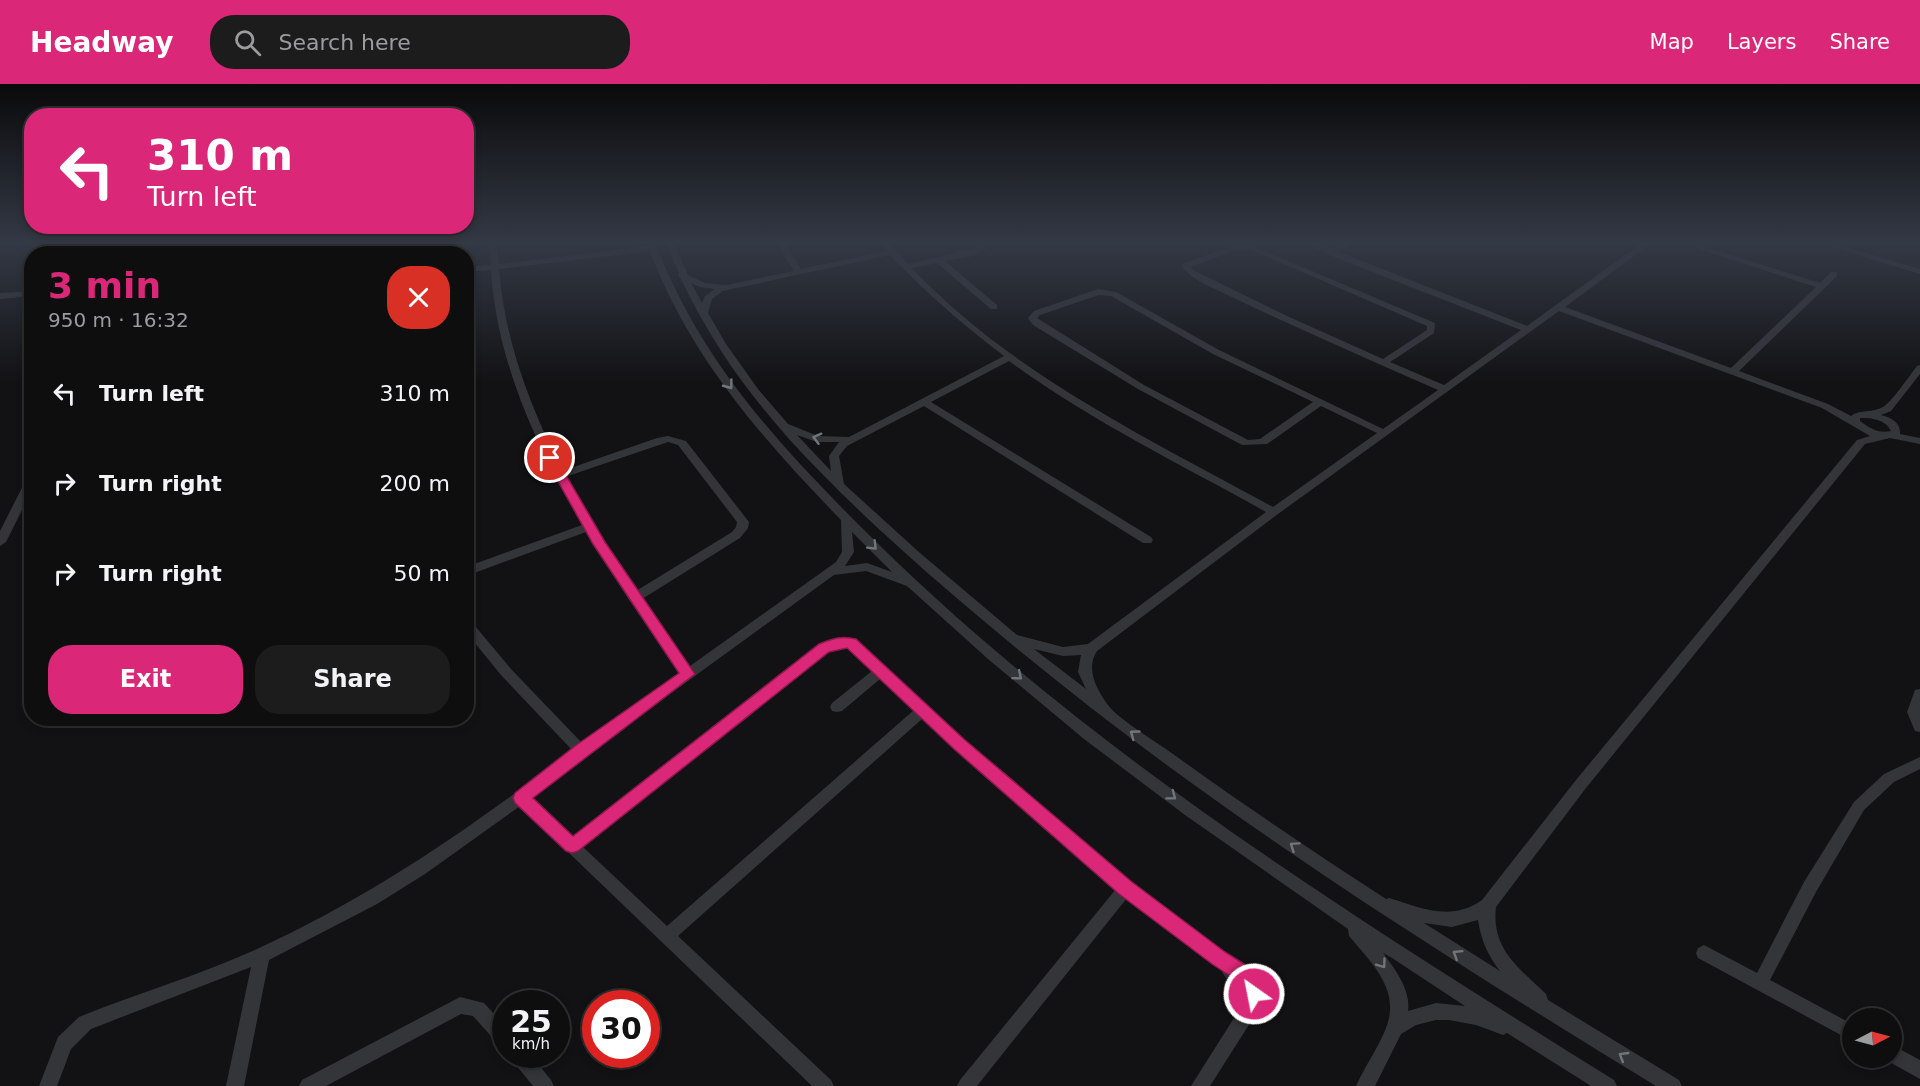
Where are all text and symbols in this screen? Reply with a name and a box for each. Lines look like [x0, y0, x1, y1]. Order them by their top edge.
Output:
search box [210, 15, 630, 69]
text: Headway [30, 26, 174, 59]
icon: search [231, 26, 264, 59]
text: Search here [279, 30, 411, 55]
text: Map [1650, 30, 1694, 54]
text: Layers [1727, 30, 1796, 54]
text: Share [1829, 30, 1890, 54]
text: 310 m [147, 131, 293, 180]
icon: left [48, 132, 126, 210]
text: Turn left [147, 181, 257, 212]
text: 3 min [48, 265, 161, 306]
button: close [387, 266, 450, 329]
text: 950 m · 16:32 [48, 308, 189, 332]
icon: left [48, 377, 81, 410]
one-way arrow [721, 379, 732, 390]
text: Turn left [99, 381, 204, 406]
text: 310 m [380, 381, 450, 406]
pin [524, 432, 575, 483]
one-way arrow [812, 433, 823, 445]
icon: arrive [533, 441, 566, 474]
icon: right [48, 467, 81, 500]
text: Turn right [99, 471, 222, 496]
text: 200 m [380, 471, 450, 496]
one-way arrow [865, 539, 876, 550]
icon: right [48, 557, 81, 590]
text: Turn right [99, 561, 222, 586]
text: 50 m [394, 561, 450, 586]
button: Exit [48, 645, 243, 714]
button: Share [255, 645, 450, 714]
one-way arrow [1011, 668, 1022, 679]
one-way arrow [1130, 731, 1141, 742]
one-way arrow [1165, 789, 1176, 800]
one-way arrow [1290, 842, 1301, 853]
one-way arrow [1452, 950, 1463, 961]
one-way arrow [1375, 957, 1386, 968]
position arrow [1222, 962, 1286, 1026]
speed limit sign: 30 [582, 990, 660, 1068]
text: 25 [510, 1004, 552, 1039]
north arrow [1842, 1008, 1902, 1068]
map controls [1842, 1008, 1902, 1068]
text: km/h [512, 1035, 550, 1053]
one-way arrow [1619, 1051, 1629, 1063]

